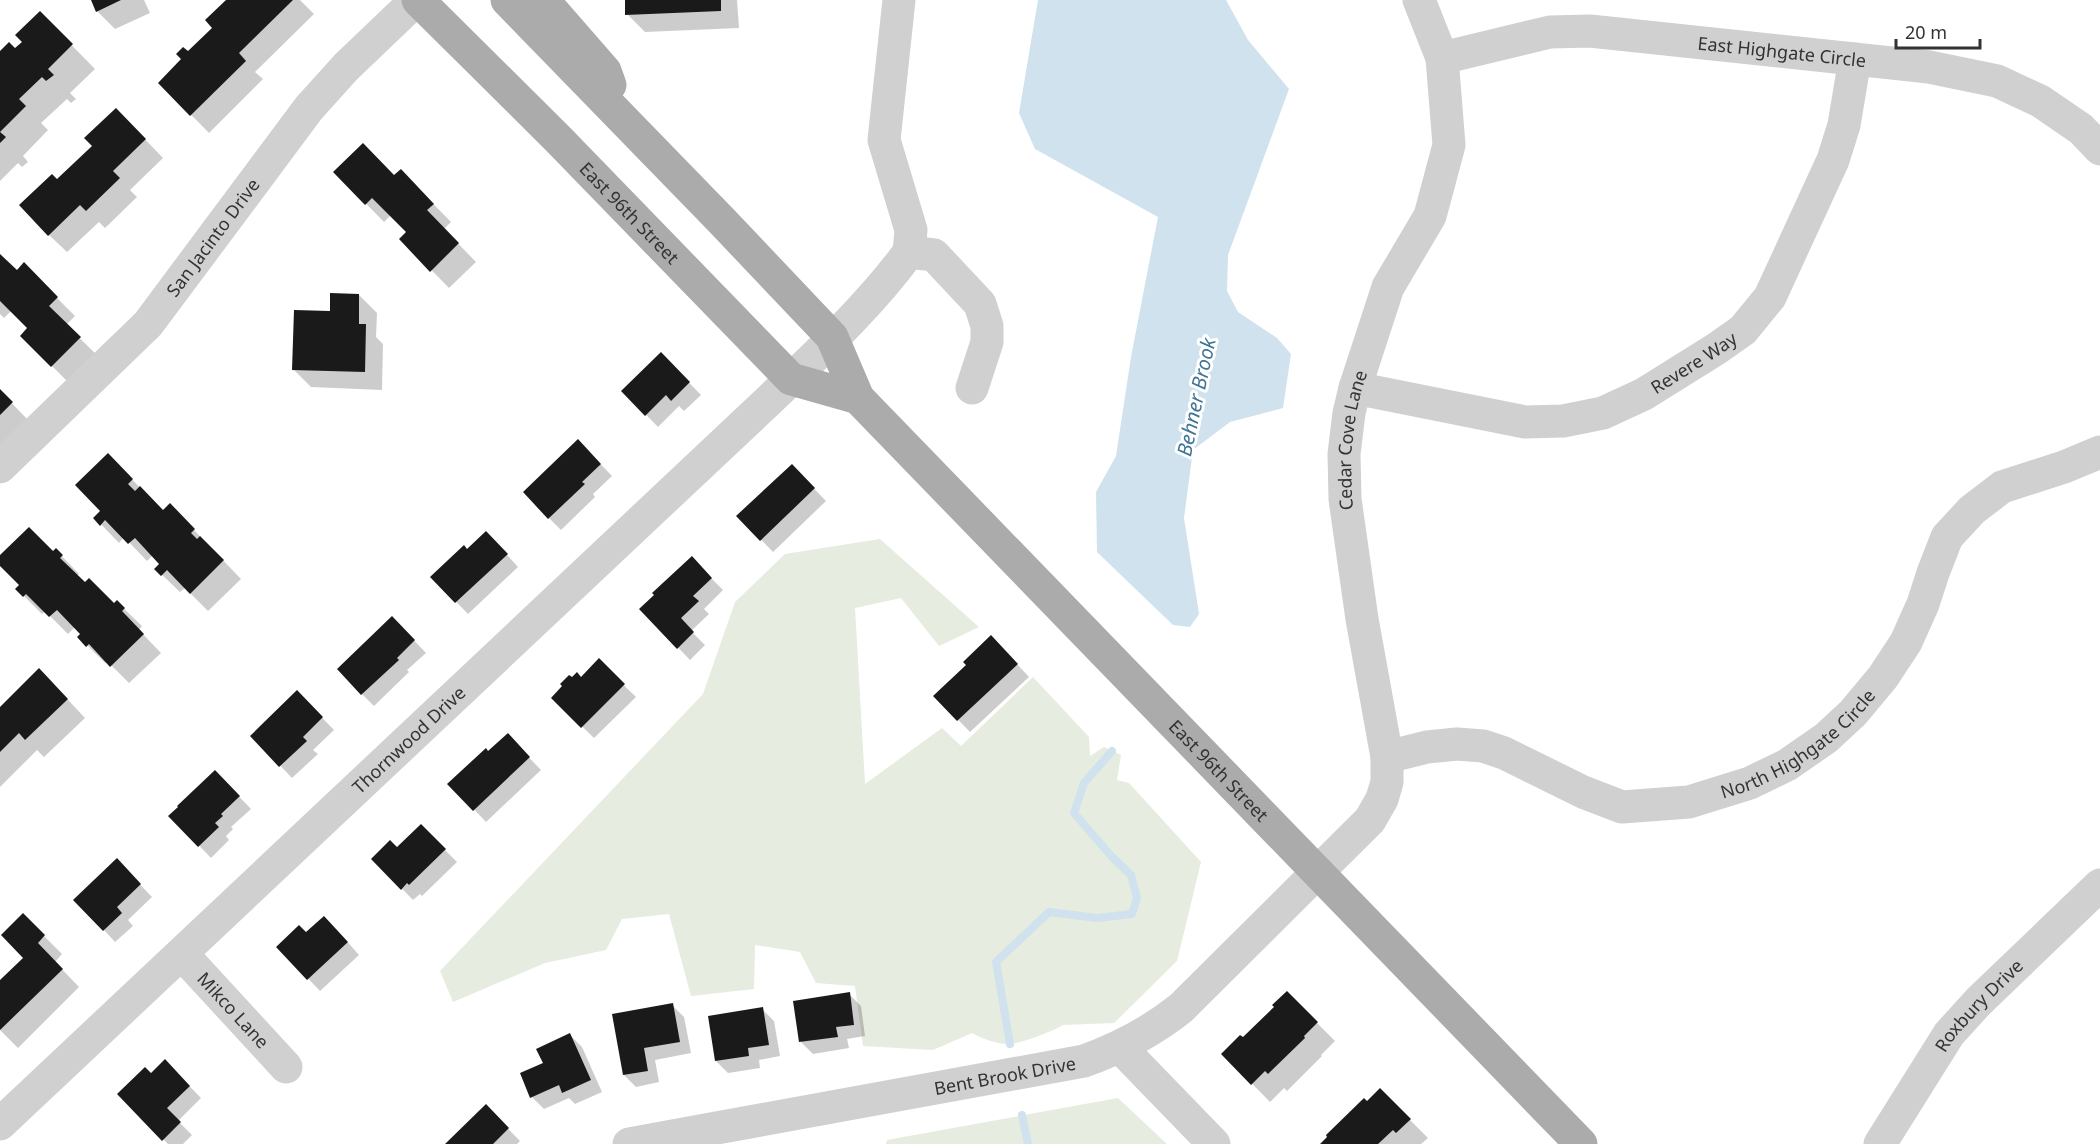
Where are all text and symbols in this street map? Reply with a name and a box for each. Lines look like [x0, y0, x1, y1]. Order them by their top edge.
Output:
scale bar [1896, 12, 1980, 50]
text: 20 m [1905, 20, 1947, 44]
street label: East Highgate Circle [1696, 31, 1867, 72]
street label: East 96th Street [575, 157, 685, 269]
street label: San Jacinto Drive [161, 173, 265, 301]
street label: Revere Way [1646, 326, 1742, 399]
water label: Behner Brook [1170, 334, 1222, 459]
street label: Cedar Cove Lane [1332, 367, 1372, 512]
street label: Thornwood Drive [347, 680, 470, 799]
street label: North Highgate Circle [1717, 684, 1880, 803]
street label: East 96th Street [1164, 714, 1274, 827]
street label: Roxbury Drive [1929, 953, 2028, 1056]
street label: Mikco Lane [192, 967, 275, 1053]
street label: Bent Brook Drive [932, 1051, 1078, 1100]

